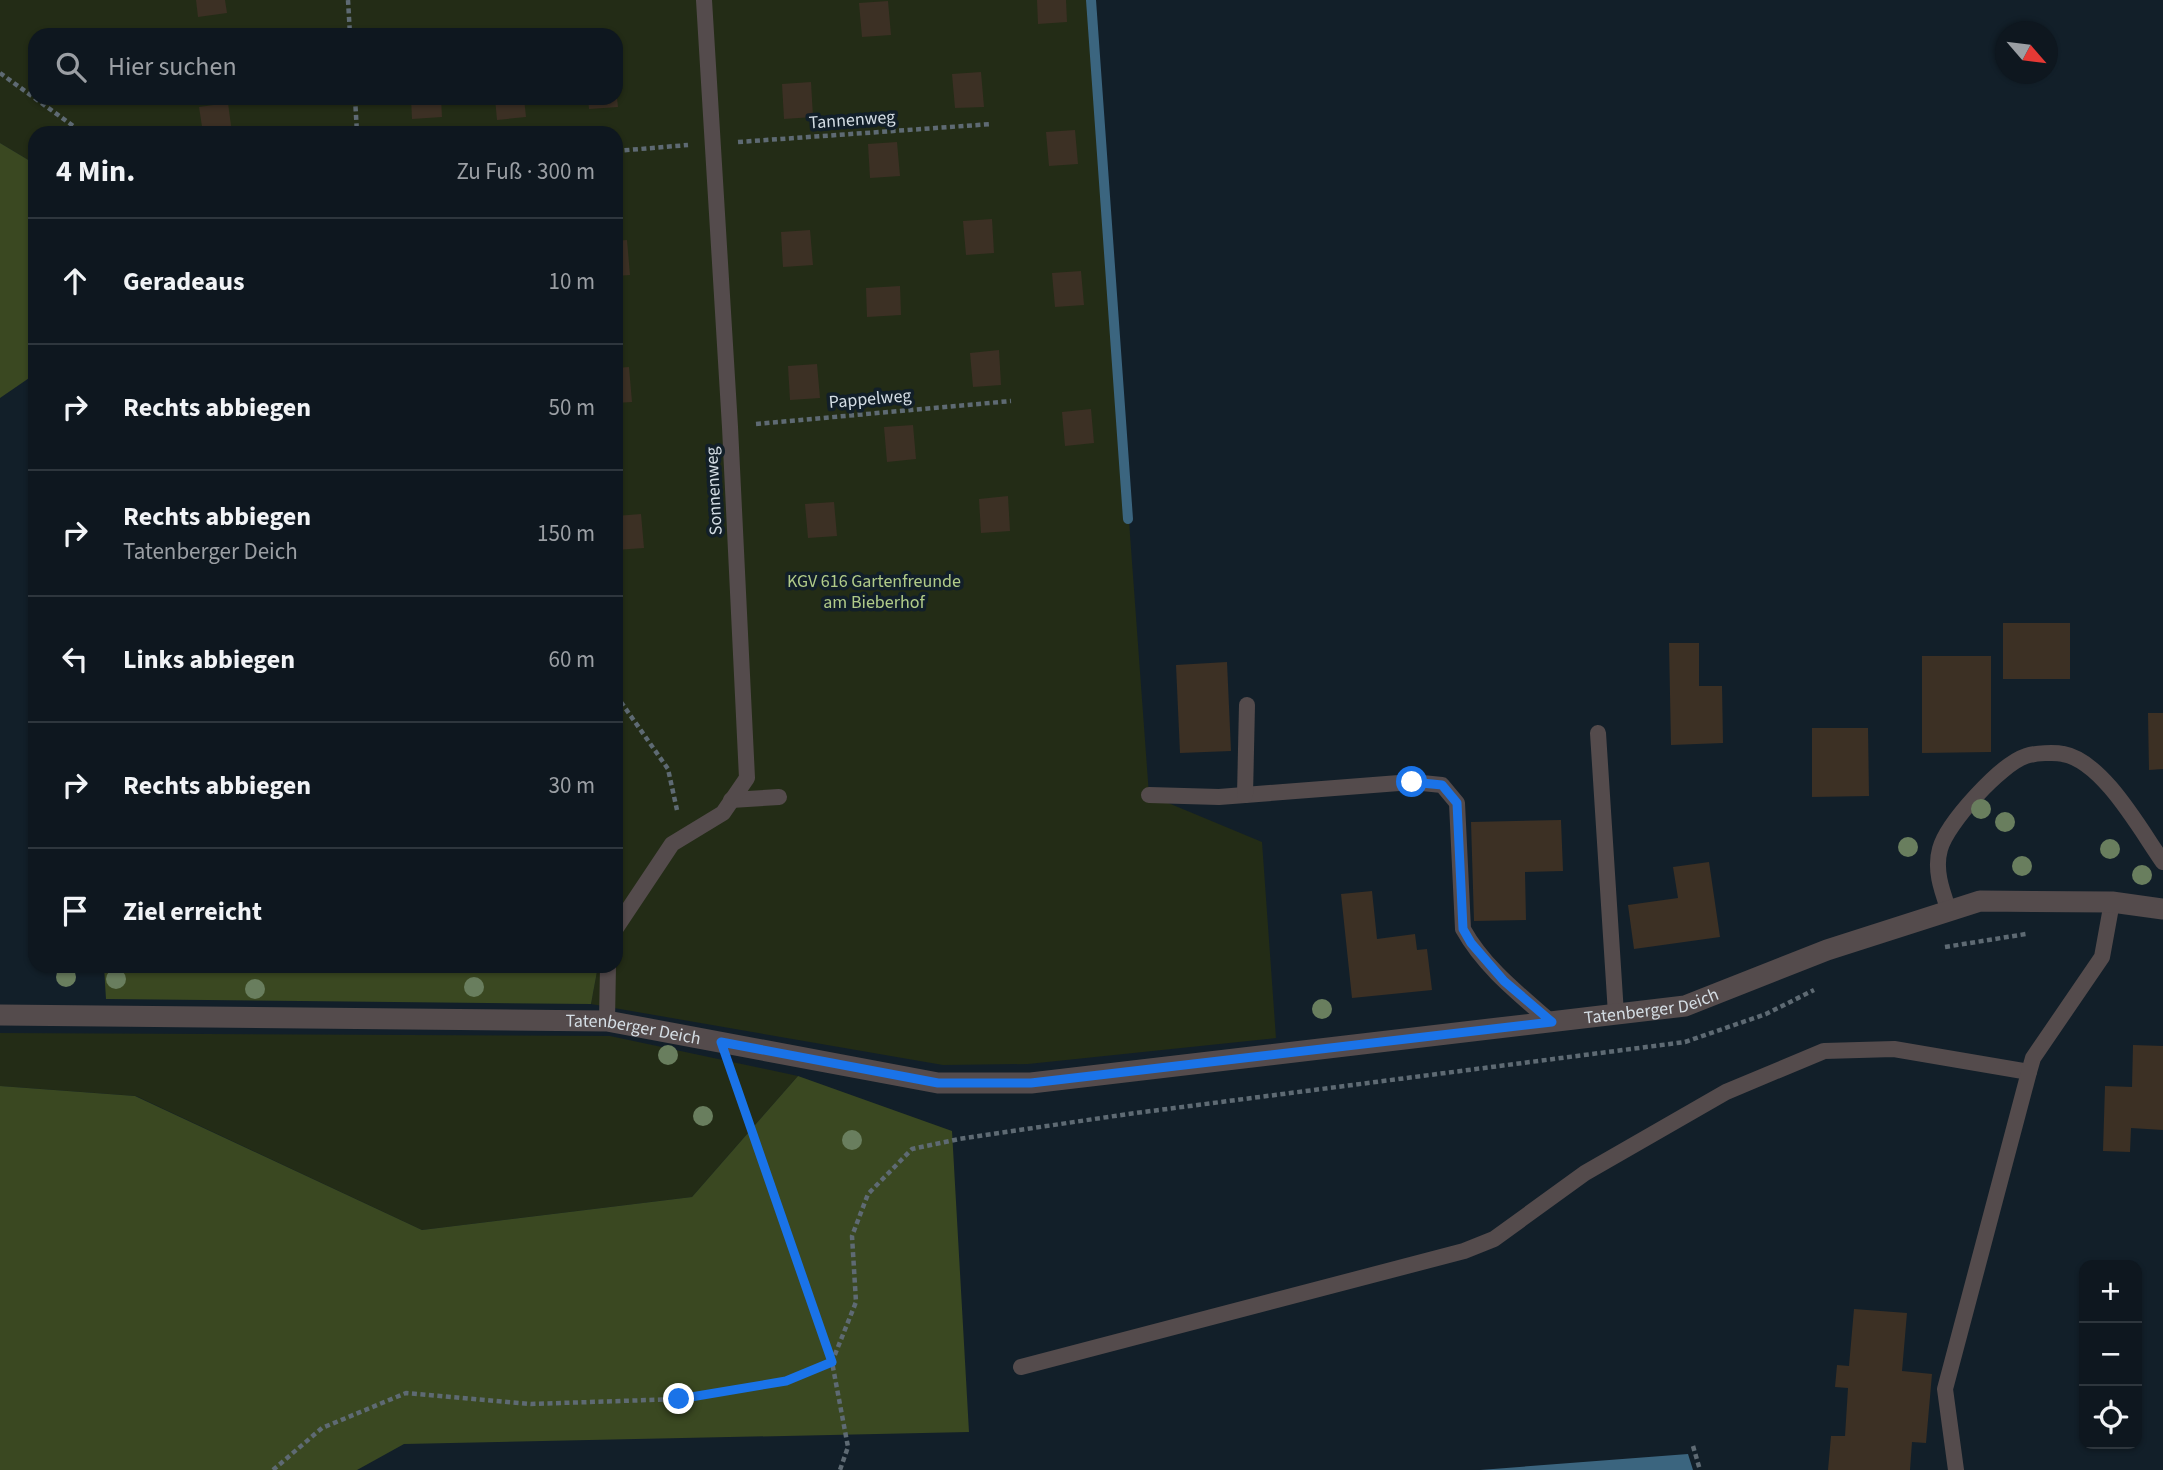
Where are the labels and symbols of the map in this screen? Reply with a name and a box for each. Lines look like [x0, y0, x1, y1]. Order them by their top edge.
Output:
north arrow [1995, 21, 2058, 84]
street label: Tannenweg [808, 105, 896, 135]
street label: Pappelweg [828, 383, 912, 415]
street label: Sonnenweg [699, 446, 729, 536]
park label: KGV 616 Gartenfreunde am Bieberhof [787, 569, 961, 615]
route start [1396, 766, 1427, 797]
street label: Tatenberger Deich [1582, 981, 1722, 1030]
street label: Tatenberger Deich [565, 1008, 703, 1051]
route end [663, 1383, 694, 1414]

